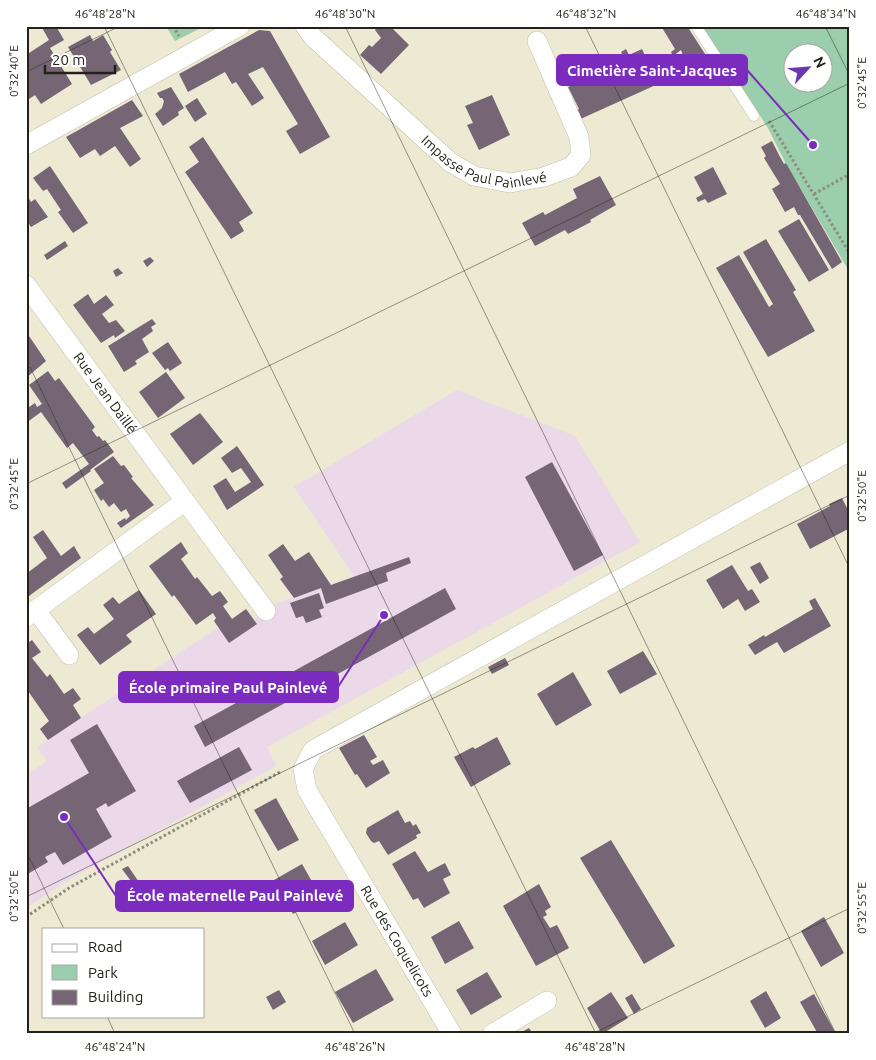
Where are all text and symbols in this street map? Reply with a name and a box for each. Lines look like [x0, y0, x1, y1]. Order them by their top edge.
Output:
text: 46°48'28"N [75, 7, 135, 20]
text: 46°48'30"N [315, 7, 375, 20]
text: 46°48'32"N [556, 7, 616, 20]
text: 46°48'34"N [796, 7, 856, 20]
scale bar [45, 42, 115, 74]
north arrow [784, 42, 834, 92]
text: 0°32'40"E [7, 45, 20, 97]
text: 20 m [52, 51, 85, 68]
text: N [810, 54, 829, 71]
callout: Cimetière Saint-Jacques [557, 55, 747, 85]
text: 0°32'45"E [855, 57, 868, 109]
text: Cimetière Saint-Jacques [567, 62, 737, 79]
street label: Impasse Paul Painlevé [418, 132, 548, 191]
street label: Rue Jean Daillé [70, 349, 140, 436]
text: 0°32'45"E [7, 458, 20, 510]
text: 0°32'50"E [855, 470, 868, 522]
callout: École primaire Paul Painlevé [119, 672, 338, 702]
text: École primaire Paul Painlevé [129, 679, 327, 696]
text: 0°32'50"E [7, 870, 20, 922]
callout: École maternelle Paul Painlevé [116, 881, 353, 911]
text: 0°32'55"E [855, 882, 868, 934]
street label: Rue des Coquelicots [357, 883, 437, 999]
text: École maternelle Paul Painlevé [127, 887, 343, 904]
legend [42, 928, 205, 1018]
text: Road [88, 938, 123, 955]
text: Park [88, 964, 118, 981]
text: Building [88, 988, 143, 1005]
text: 46°48'24"N [85, 1040, 145, 1053]
text: 46°48'26"N [325, 1040, 385, 1053]
text: 46°48'28"N [565, 1040, 625, 1053]

